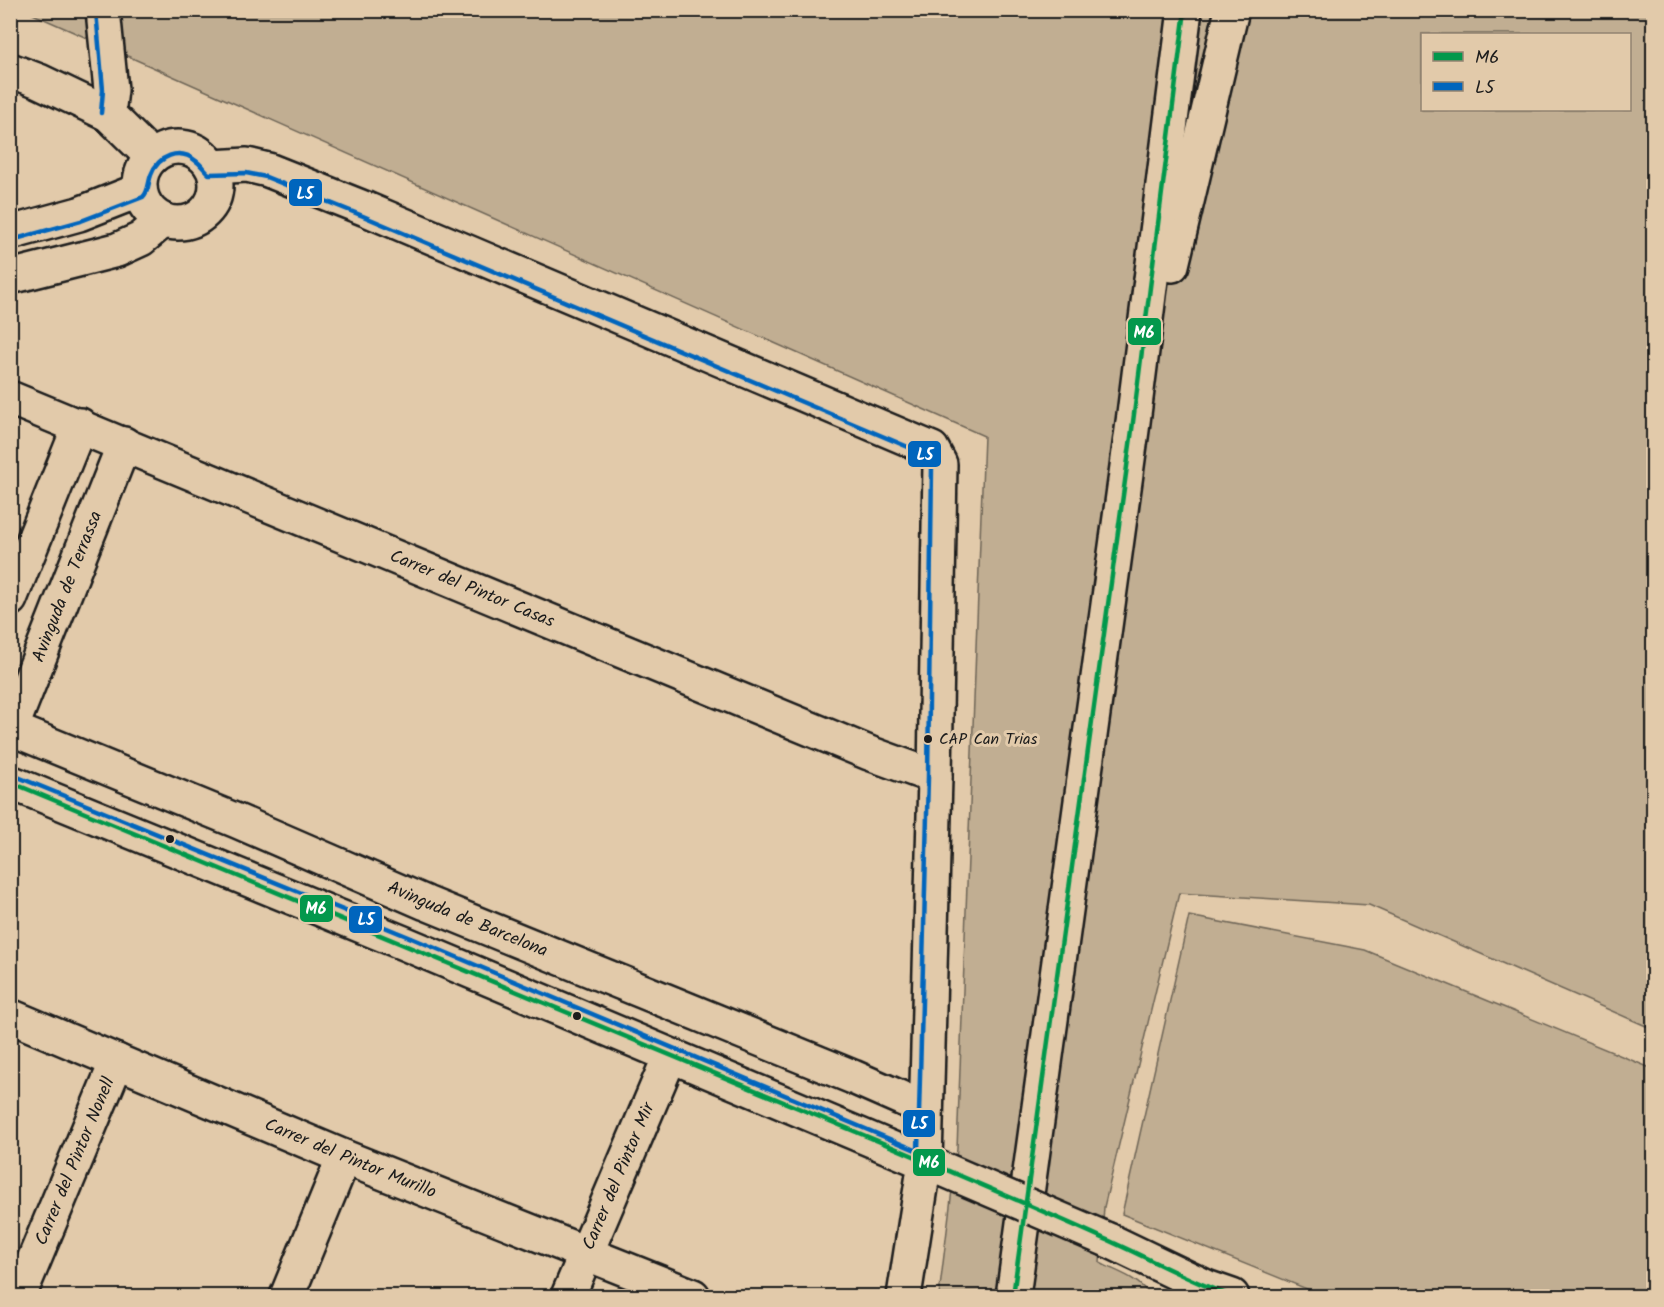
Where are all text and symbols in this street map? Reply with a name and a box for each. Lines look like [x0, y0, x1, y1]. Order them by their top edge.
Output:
legend [1421, 33, 1631, 111]
text: M6 [1475, 44, 1499, 73]
text: L5 [1475, 74, 1496, 103]
line badge: L5 [288, 178, 323, 207]
text: L5 [297, 182, 315, 207]
line badge: M6 [1127, 317, 1162, 346]
text: M6 [1134, 321, 1155, 346]
line badge: L5 [907, 440, 942, 468]
text: L5 [917, 443, 935, 468]
street label: Avinguda de Terrassa [24, 507, 110, 667]
street label: Carrer del Pintor Casas [385, 542, 559, 636]
place label: CAP Can Trias [939, 727, 1038, 752]
marker: CAP Can Trias [922, 733, 934, 745]
unlabelled marker [164, 833, 176, 845]
street label: Avinguda de Barcelona [383, 873, 552, 966]
line badge: M6 [299, 894, 334, 923]
text: M6 [306, 897, 327, 922]
line badge: L5 [348, 905, 383, 934]
text: L5 [358, 908, 376, 933]
unlabelled marker [571, 1010, 583, 1022]
street label: Carrer del Pintor Nonell [27, 1072, 123, 1250]
street label: Carrer del Pintor Mir [575, 1097, 663, 1255]
line badge: L5 [902, 1109, 936, 1138]
street label: Carrer del Pintor Murillo [260, 1110, 441, 1207]
text: L5 [911, 1112, 929, 1137]
line badge: M6 [912, 1148, 946, 1177]
text: M6 [919, 1151, 940, 1176]

